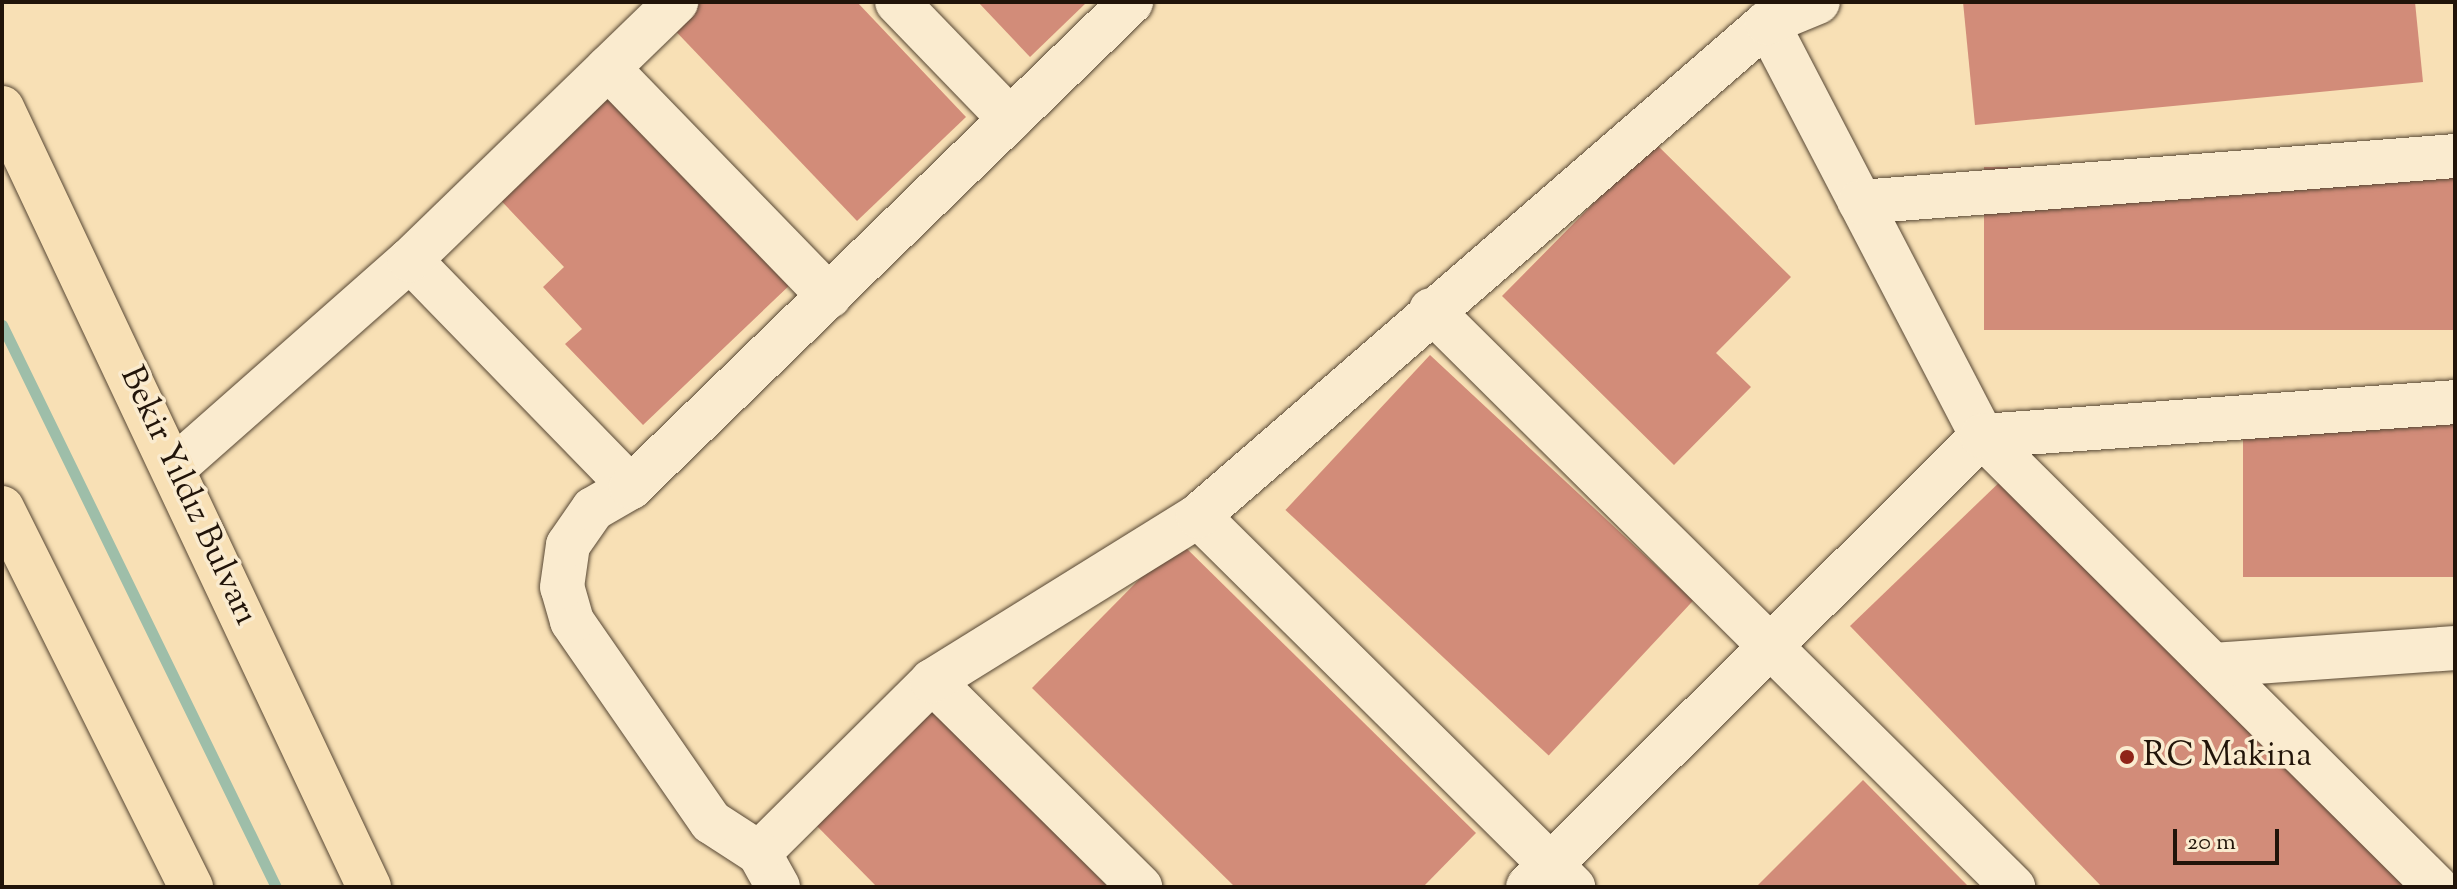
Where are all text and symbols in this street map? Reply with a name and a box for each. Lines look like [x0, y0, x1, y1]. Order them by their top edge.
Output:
street label: Bekir Yıldız Bulvarı [110, 360, 266, 632]
place label: RC Makina [2143, 737, 2312, 777]
marker: RC Makina [2118, 748, 2136, 766]
scale bar [2177, 813, 2283, 863]
text: 20 m [2187, 826, 2236, 860]

